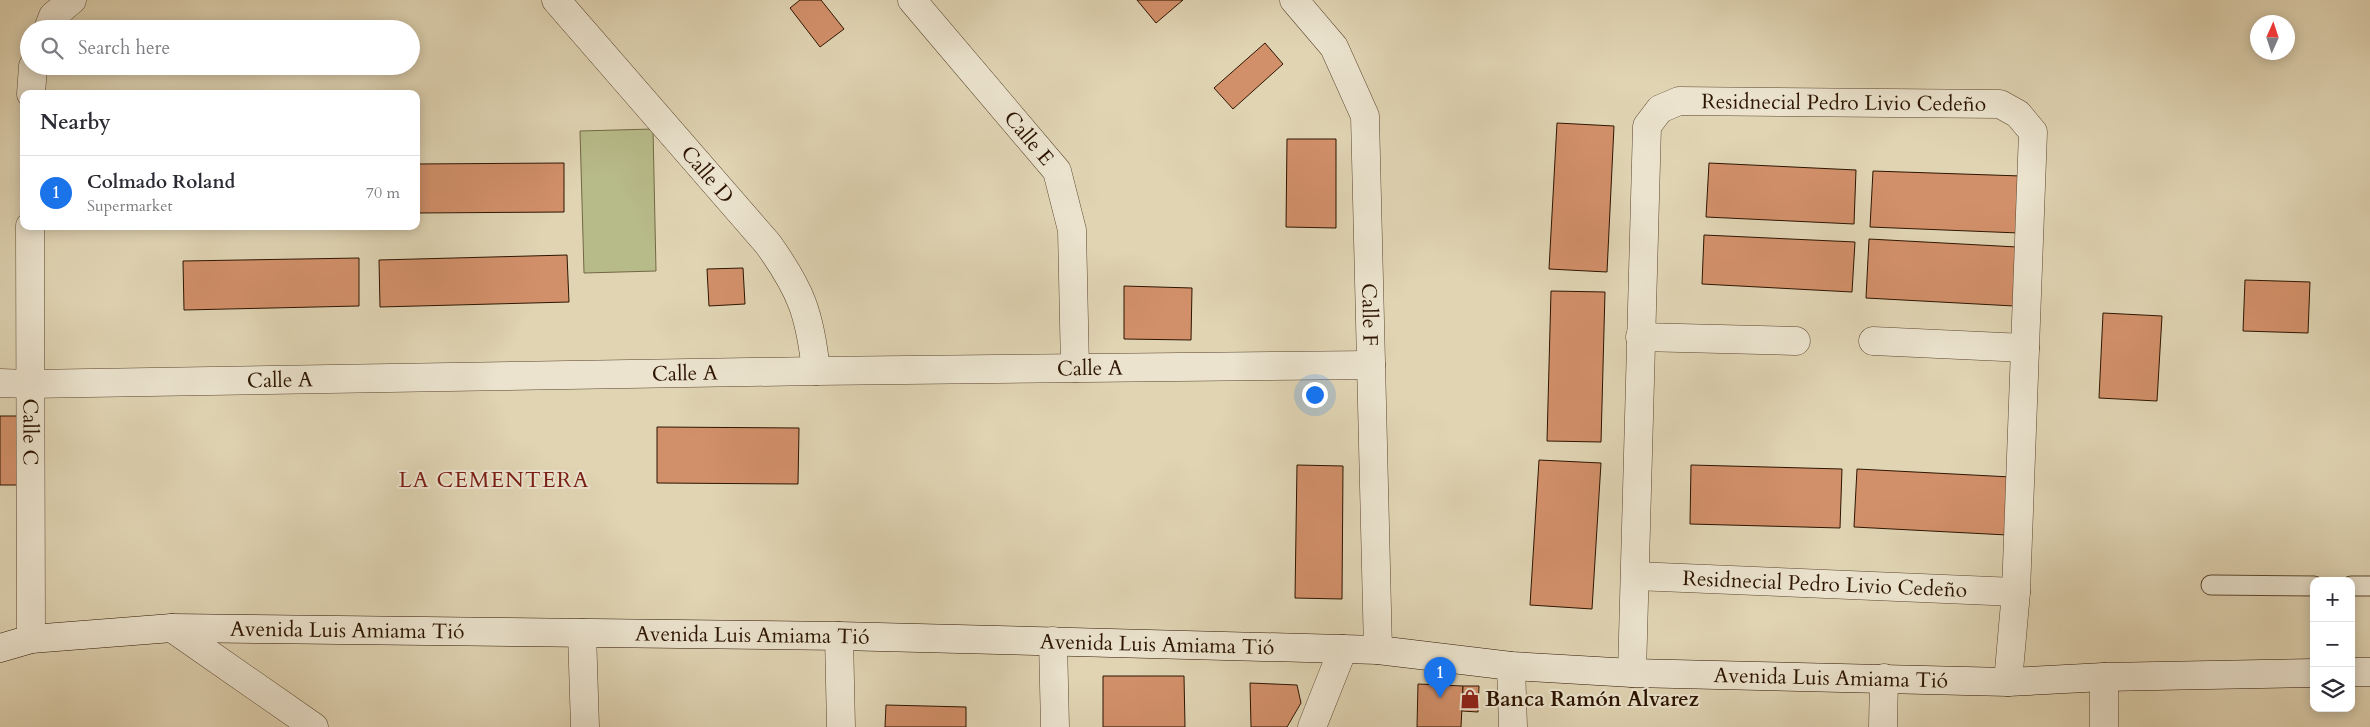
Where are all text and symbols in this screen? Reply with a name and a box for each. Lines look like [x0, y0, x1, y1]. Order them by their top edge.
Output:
north arrow [2250, 15, 2295, 60]
search box [20, 20, 420, 75]
icon: search [38, 34, 66, 62]
text: Search here [78, 35, 170, 61]
street label: Residnecial Pedro Livio Cedeño [1701, 87, 1986, 119]
street label: Calle E [997, 105, 1060, 172]
text: Nearby [40, 108, 111, 137]
street label: Calle D [674, 139, 740, 210]
text: Colmado Roland [87, 169, 235, 195]
text: 1 [52, 182, 60, 204]
text: 70 m [366, 182, 400, 204]
text: Supermarket [87, 195, 173, 217]
street label: Calle F [1354, 283, 1385, 346]
street label: Calle A [1057, 354, 1123, 383]
street label: Calle A [652, 359, 718, 389]
street label: Calle A [247, 365, 313, 395]
your location [1302, 382, 1328, 408]
street label: Calle C [15, 398, 45, 466]
district label: LA CEMENTERA [399, 465, 589, 495]
street label: Residnecial Pedro Livio Cedeño [1682, 564, 1968, 605]
map controls [2310, 577, 2355, 712]
button: + [2310, 577, 2355, 622]
street label: Avenida Luis Amiama Tió [230, 615, 465, 647]
street label: Avenida Luis Amiama Tió [635, 620, 870, 652]
button: − [2310, 622, 2355, 667]
street label: Avenida Luis Amiama Tió [1040, 627, 1275, 662]
pin: 1 [1424, 657, 1456, 698]
street label: Avenida Luis Amiama Tió [1713, 661, 1948, 696]
button: layers [2310, 667, 2355, 712]
place label: Banca Ramón Alvarez [1485, 685, 1700, 714]
shop icon: Banca Ramón Alvarez [1459, 688, 1481, 710]

